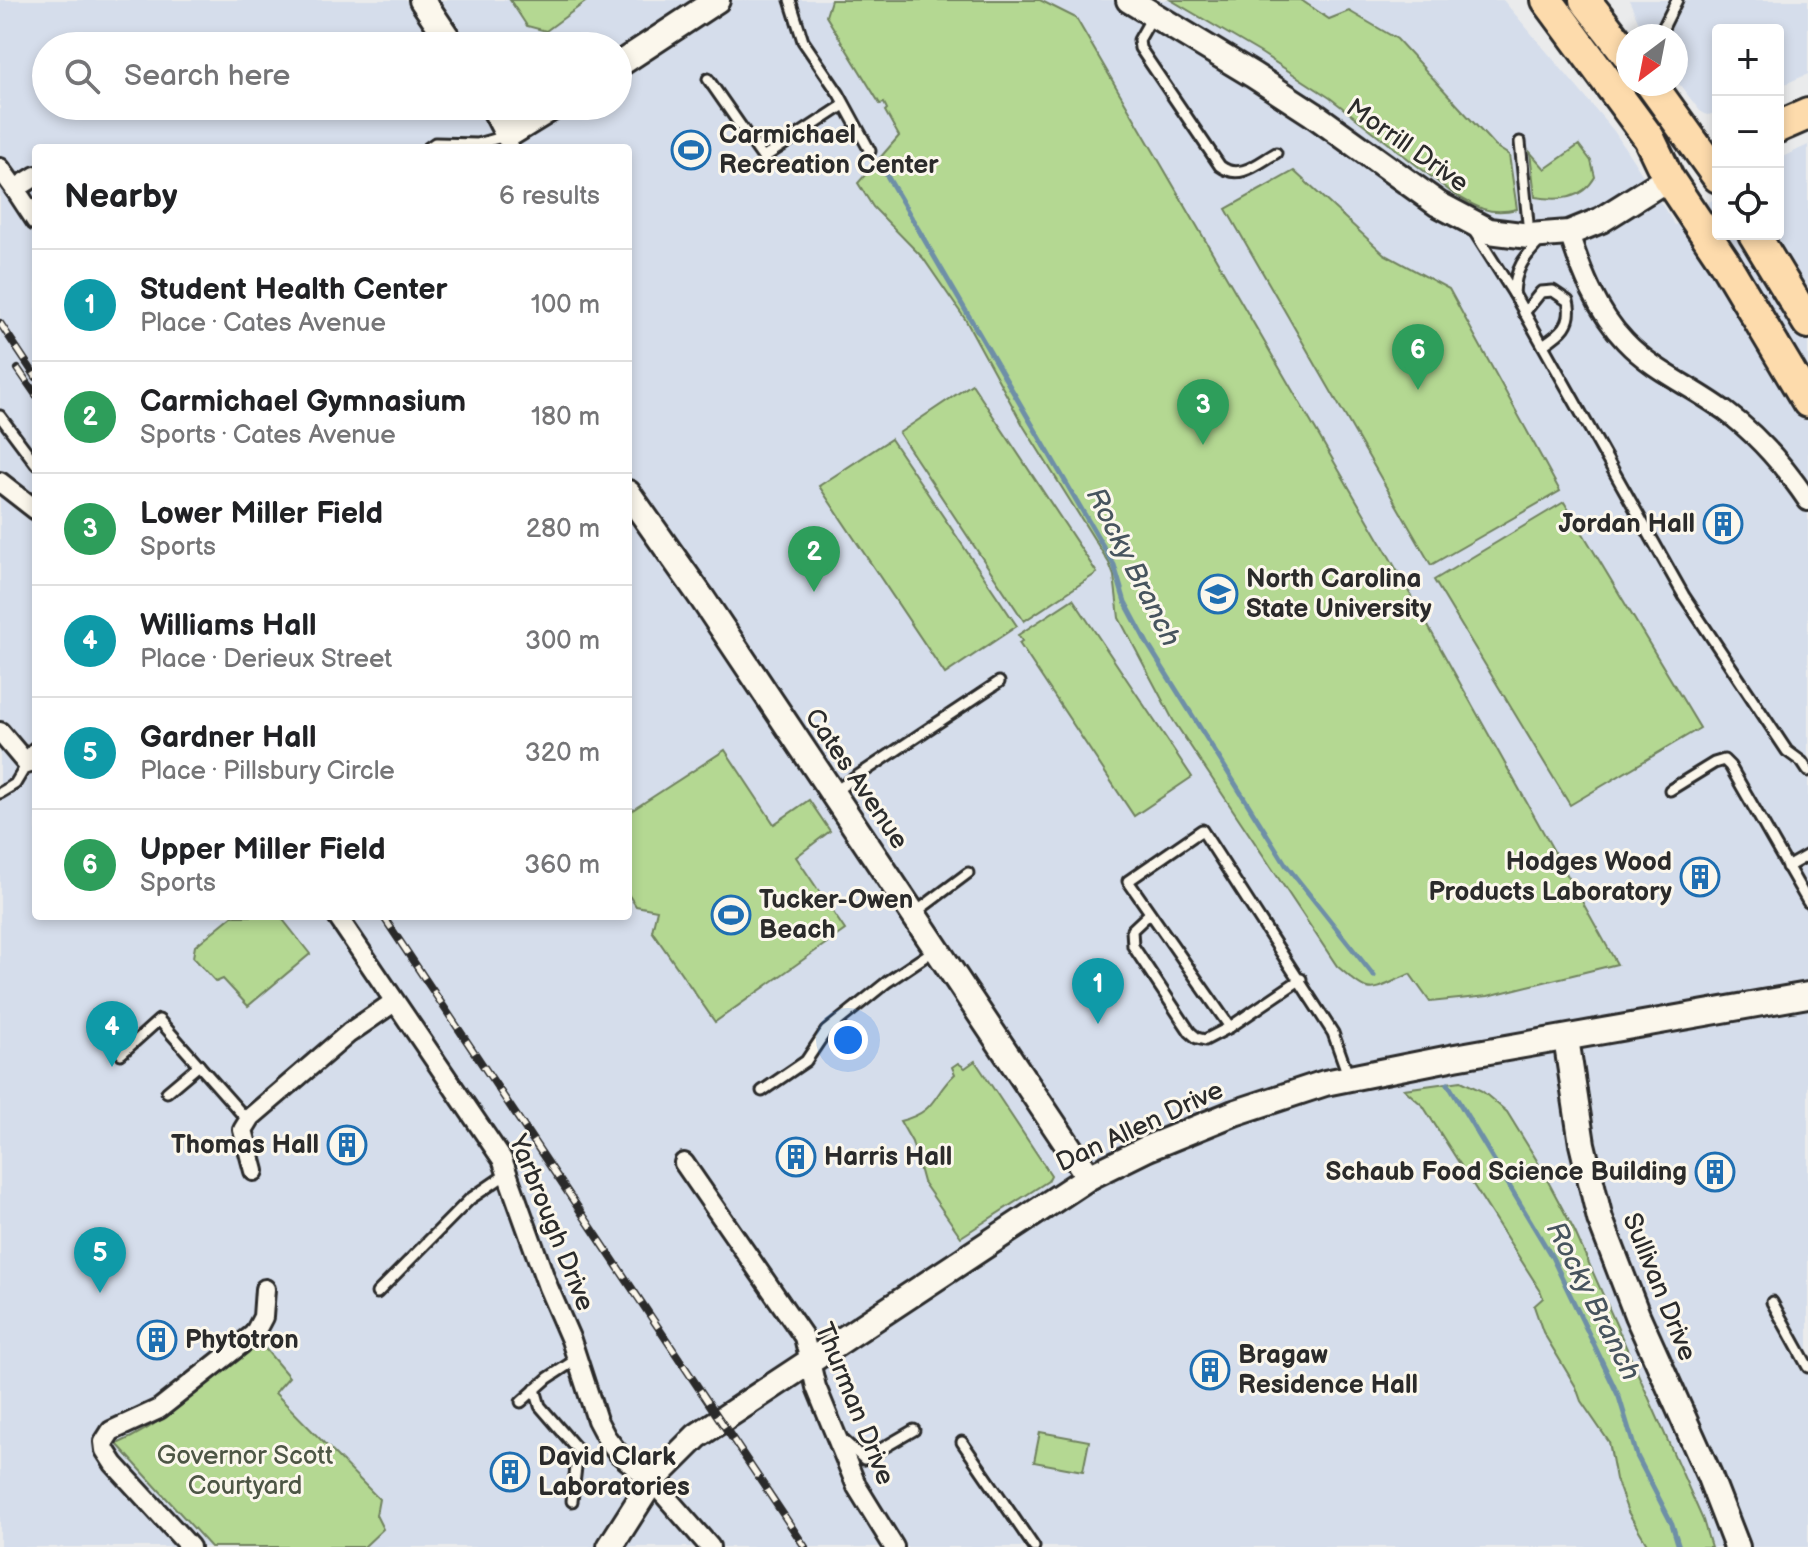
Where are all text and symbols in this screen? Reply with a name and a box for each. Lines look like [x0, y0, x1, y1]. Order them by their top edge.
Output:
north arrow [1616, 24, 1688, 96]
map controls [1712, 24, 1784, 240]
button: + [1712, 24, 1784, 96]
search box [32, 32, 632, 120]
icon: search [60, 54, 104, 98]
text: Search here [124, 58, 290, 94]
street label: Morrill Drive [1340, 93, 1474, 199]
button: − [1712, 96, 1784, 168]
place label: Carmichael Recreation Center [719, 120, 939, 181]
sports icon: Carmichael Recreation Center [670, 129, 712, 171]
button: locate [1712, 168, 1784, 240]
text: Nearby [64, 176, 178, 217]
text: 6 results [499, 181, 600, 212]
text: Student Health Center [140, 272, 447, 308]
text: 1 [85, 290, 95, 321]
text: 100 m [531, 290, 600, 321]
text: Place · Cates Avenue [140, 308, 386, 339]
pin: 6 [1392, 324, 1444, 390]
pin: 3 [1177, 379, 1229, 445]
text: Carmichael Gymnasium [140, 384, 466, 420]
text: 2 [82, 402, 98, 433]
text: 180 m [531, 402, 600, 433]
text: Sports · Cates Avenue [140, 420, 396, 451]
water label: Rocky Branch [1079, 482, 1187, 652]
text: Lower Miller Field [140, 496, 383, 532]
building icon: Jordan Hall [1702, 503, 1744, 545]
place label: Jordan Hall [1559, 509, 1695, 540]
text: 3 [82, 514, 98, 545]
text: 280 m [526, 514, 600, 545]
pin: 2 [788, 526, 840, 592]
text: Sports [140, 532, 216, 563]
place label: North Carolina State University [1246, 564, 1432, 625]
school or university icon: North Carolina State University [1197, 573, 1239, 615]
text: Williams Hall [140, 608, 317, 644]
text: 4 [82, 626, 98, 657]
text: 300 m [525, 626, 600, 657]
text: Place · Derieux Street [140, 644, 392, 675]
street label: Cates Avenue [798, 703, 914, 855]
text: Gardner Hall [140, 720, 317, 756]
text: 5 [82, 738, 98, 769]
text: 320 m [525, 738, 600, 769]
text: Place · Pillsbury Circle [140, 756, 395, 787]
text: Upper Miller Field [140, 832, 386, 868]
place label: Hodges Wood Products Laboratory [1428, 847, 1672, 908]
text: 6 [82, 850, 98, 881]
text: 360 m [524, 850, 600, 881]
building icon: Hodges Wood Products Laboratory [1679, 856, 1721, 898]
text: Sports [140, 868, 216, 899]
place label: Tucker-Owen Beach [759, 885, 913, 946]
sports icon: Tucker-Owen Beach [710, 894, 752, 936]
pin: 1 [1072, 958, 1124, 1024]
pin: 4 [86, 1001, 138, 1067]
your location [828, 1020, 868, 1060]
street label: Dan Allen Drive [1052, 1075, 1228, 1179]
building icon: Thomas Hall [326, 1124, 368, 1166]
place label: Thomas Hall [171, 1130, 319, 1161]
street label: Yarbrough Drive [501, 1130, 600, 1316]
building icon: Harris Hall [775, 1136, 817, 1178]
place label: Harris Hall [824, 1142, 952, 1173]
building icon: Schaub Food Science Building [1694, 1151, 1736, 1193]
place label: Schaub Food Science Building [1326, 1157, 1687, 1188]
street label: Sullivan Drive [1615, 1209, 1703, 1365]
water label: Rocky Branch [1539, 1216, 1647, 1386]
pin: 5 [74, 1227, 126, 1293]
street label: Thurman Drive [807, 1318, 901, 1490]
building icon: Phytotron [136, 1319, 178, 1361]
place label: Phytotron [185, 1325, 299, 1356]
place label: Bragaw Residence Hall [1238, 1340, 1418, 1401]
building icon: Bragaw Residence Hall [1189, 1349, 1231, 1391]
park label: Governor Scott Courtyard [157, 1441, 333, 1502]
place label: David Clark Laboratories [538, 1442, 690, 1503]
building icon: David Clark Laboratories [489, 1451, 531, 1493]

